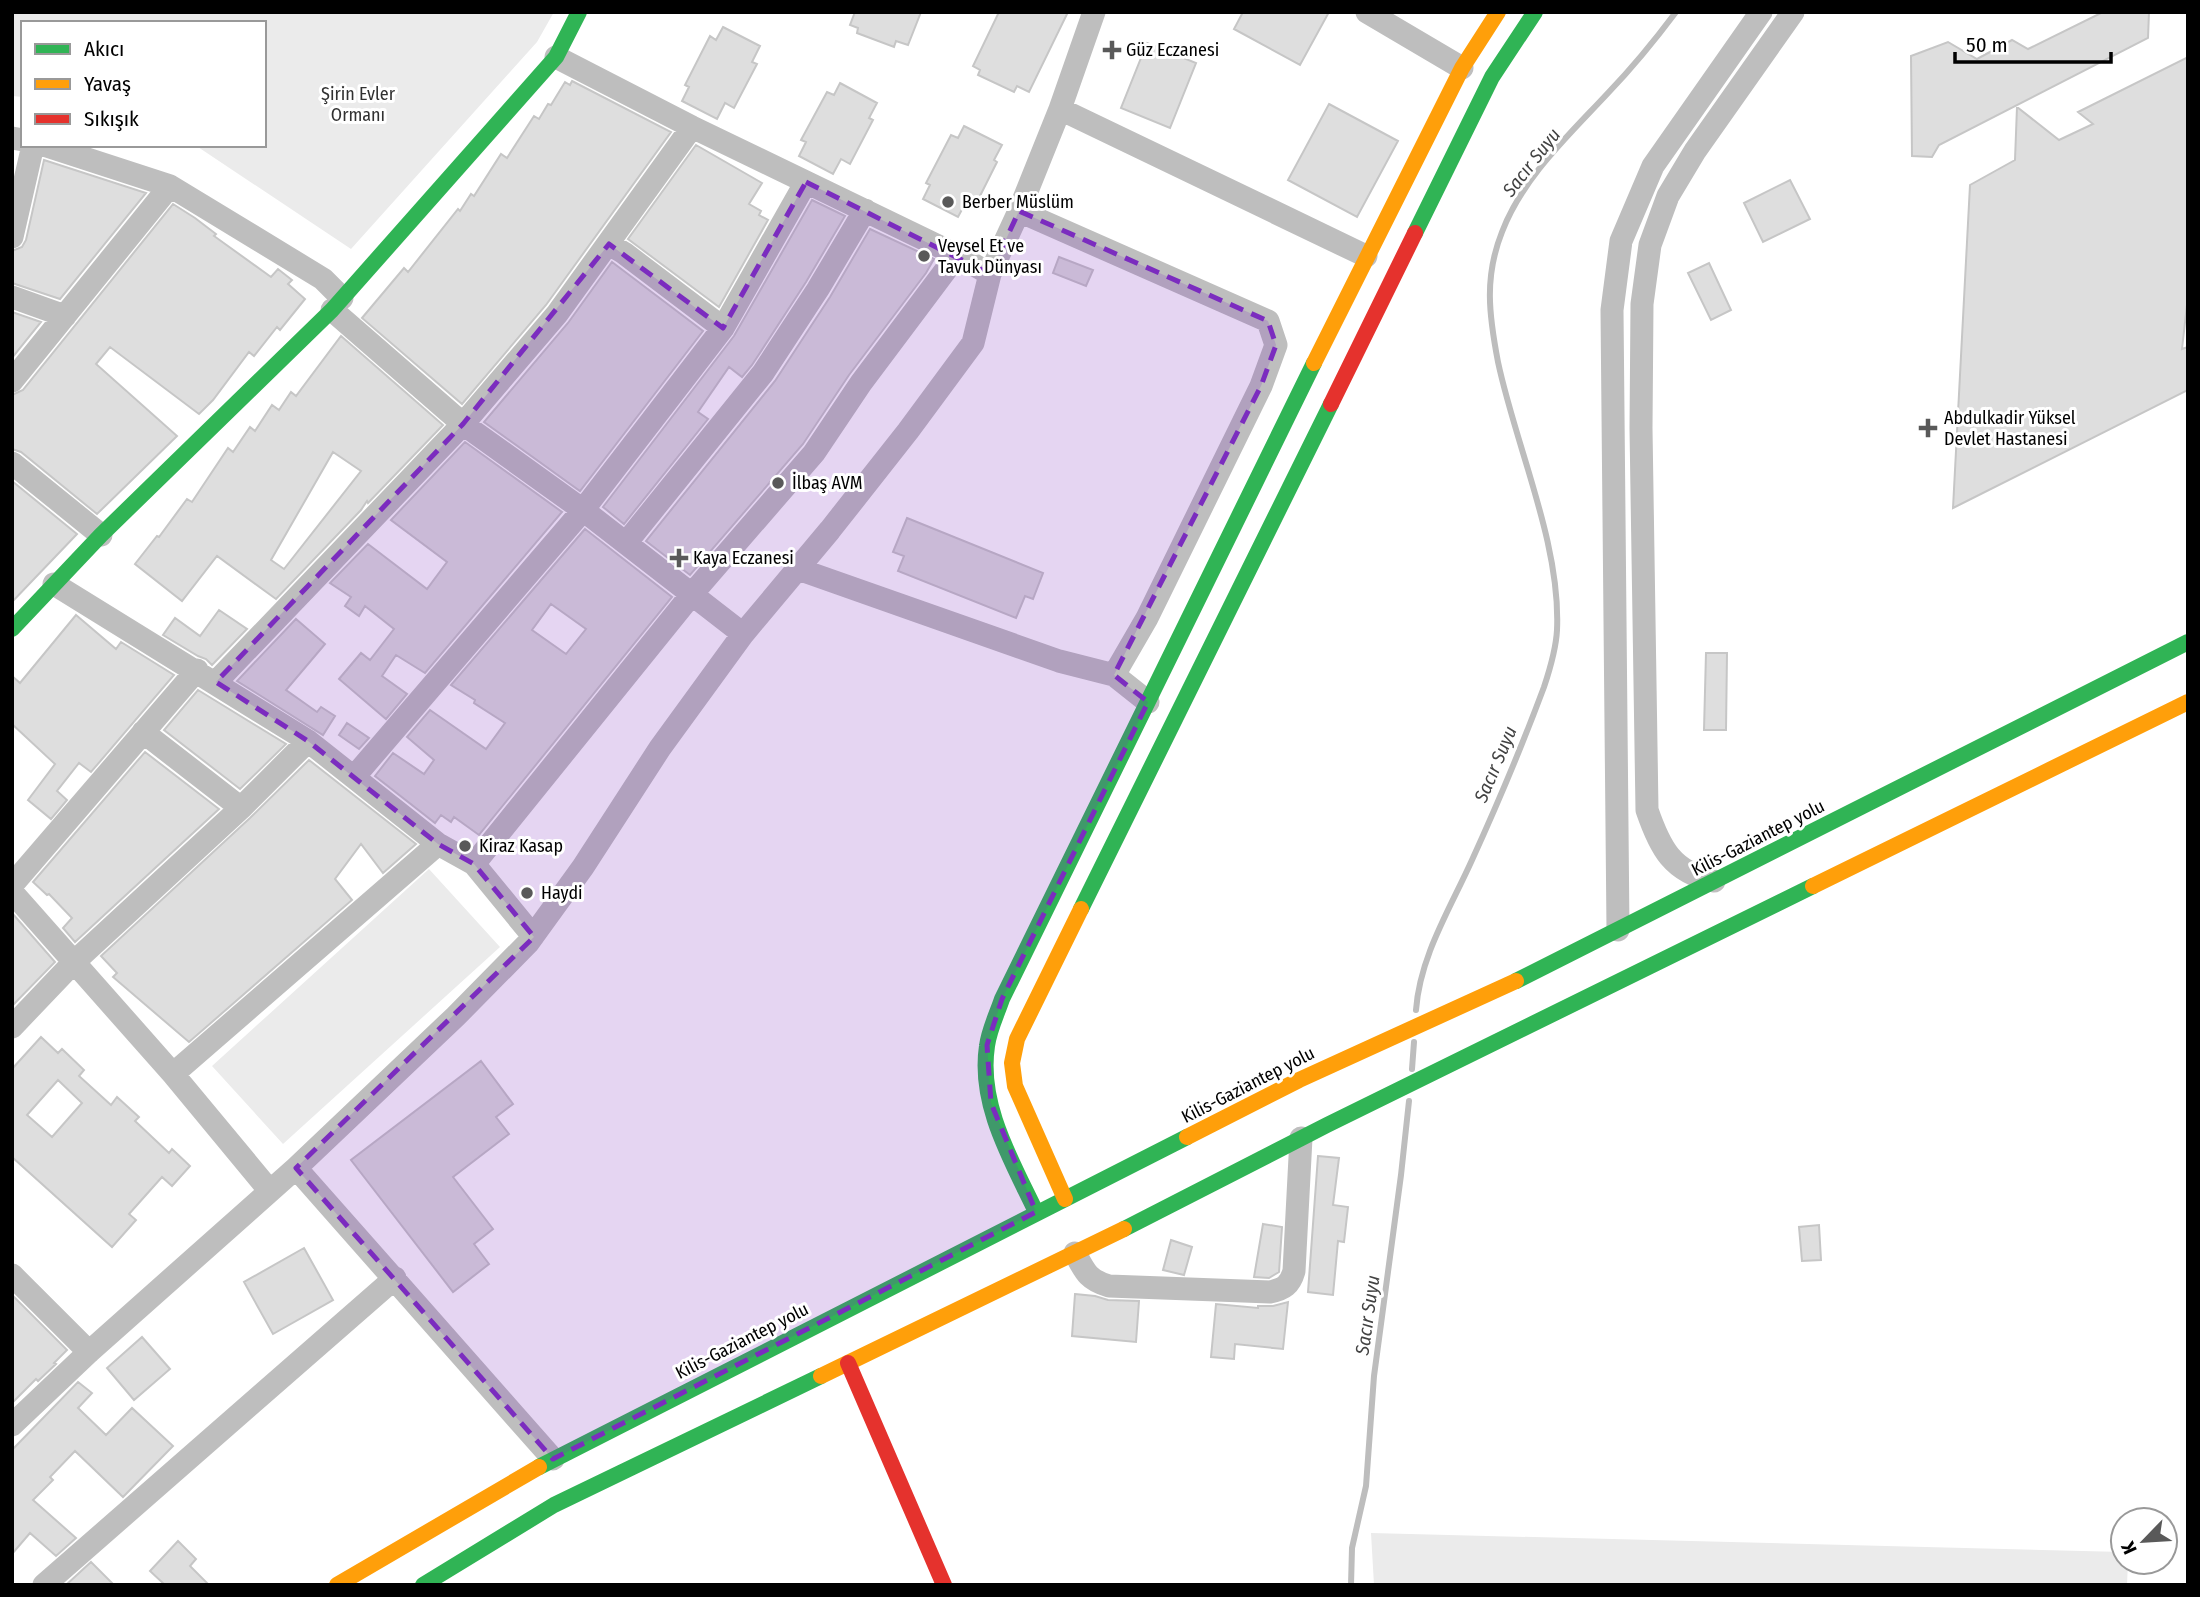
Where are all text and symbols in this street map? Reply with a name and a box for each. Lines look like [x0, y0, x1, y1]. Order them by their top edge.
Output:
legend [21, 21, 266, 147]
scale bar [1955, 21, 2111, 65]
text: 50 m [1966, 32, 2008, 58]
text: Akıcı [84, 36, 124, 62]
place label: Güz Eczanesi [1126, 39, 1219, 61]
marker: Güz Eczanesi [1104, 42, 1120, 58]
text: Yavaş [84, 71, 131, 97]
park label: Şirin Evler Ormanı [321, 83, 396, 126]
text: Sıkışık [84, 106, 139, 132]
water label: Sacır Suyu [1497, 124, 1565, 202]
place label: Berber Müslüm [962, 191, 1074, 213]
marker: Berber Müslüm [940, 194, 956, 210]
place label: Veysel Et ve Tavuk Dünyası [938, 235, 1042, 278]
marker: Veysel Et ve Tavuk Dünyası [916, 248, 932, 264]
place label: Abdulkadir Yüksel Devlet Hastanesi [1944, 407, 2076, 450]
marker: Abdulkadir Yüksel Devlet Hastanesi [1918, 418, 1938, 438]
place label: İlbaş AVM [792, 472, 863, 494]
marker: İlbaş AVM [770, 475, 786, 491]
place label: Kaya Eczanesi [693, 547, 794, 569]
marker: Kaya Eczanesi [671, 550, 687, 566]
water label: Sacır Suyu [1469, 723, 1522, 807]
street label: Kilis-Gaziantep yolu [1688, 795, 1828, 881]
place label: Kiraz Kasap [479, 835, 563, 857]
marker: Kiraz Kasap [457, 838, 473, 854]
place label: Haydi [541, 882, 583, 904]
marker: Haydi [519, 885, 535, 901]
street label: Kilis-Gaziantep yolu [1178, 1042, 1318, 1128]
water label: Sacır Suyu [1350, 1274, 1384, 1357]
street label: Kilis-Gaziantep yolu [672, 1298, 812, 1384]
north arrow [2109, 1506, 2179, 1576]
text: K [2116, 1537, 2142, 1558]

